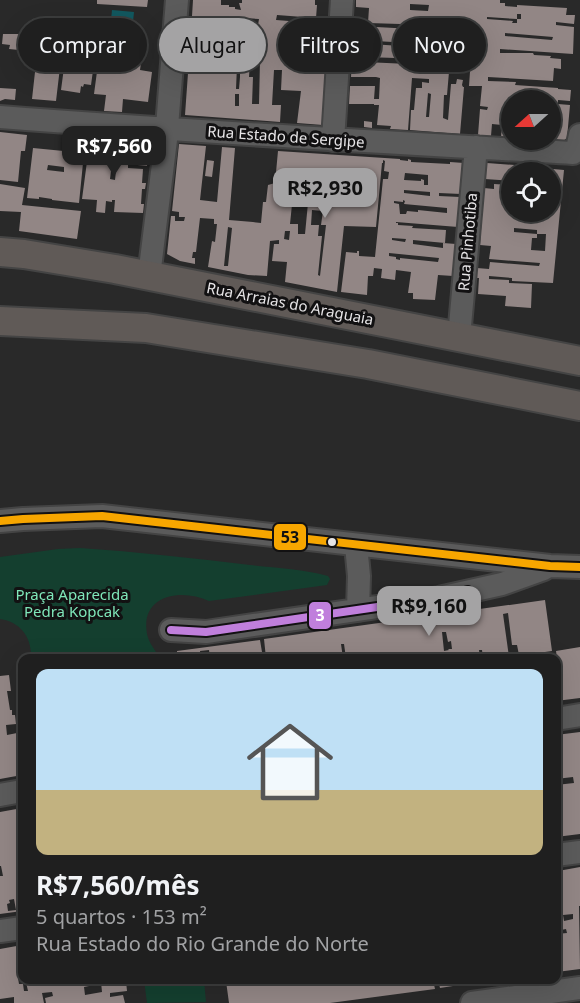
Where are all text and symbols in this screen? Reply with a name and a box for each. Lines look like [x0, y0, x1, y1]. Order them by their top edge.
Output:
chip: Comprar [18, 18, 147, 72]
chip: Alugar [159, 18, 266, 72]
chip: Filtros [278, 18, 381, 72]
chip: Novo [393, 18, 486, 72]
north arrow [501, 90, 561, 150]
map controls [501, 90, 561, 222]
street label: Rua Estado de Sergipe [207, 121, 365, 151]
pin: R$7,560 [59, 126, 169, 177]
text: R$7,560 [76, 132, 152, 159]
button: locate [501, 162, 561, 222]
pin: R$2,930 [270, 168, 380, 219]
text: R$2,930 [287, 174, 363, 201]
street label: Rua Pinhotiba [453, 192, 481, 292]
street label: Rua Arraias do Araguaia [205, 277, 375, 329]
line badge: 53 [273, 523, 307, 551]
text: 53 [281, 526, 299, 548]
unlabelled marker [326, 536, 338, 548]
park label: Praça Aparecida Pedra Kopcak [15, 584, 129, 621]
pin: R$9,160 [374, 586, 484, 637]
text: R$9,160 [391, 592, 467, 619]
line badge: 3 [308, 601, 332, 630]
text: 3 [315, 604, 325, 626]
icon: home [236, 708, 344, 816]
text: R$7,560/mês [36, 867, 200, 903]
text: 5 quartos · 153 m² [36, 903, 207, 930]
text: Rua Estado do Rio Grande do Norte [36, 930, 369, 957]

